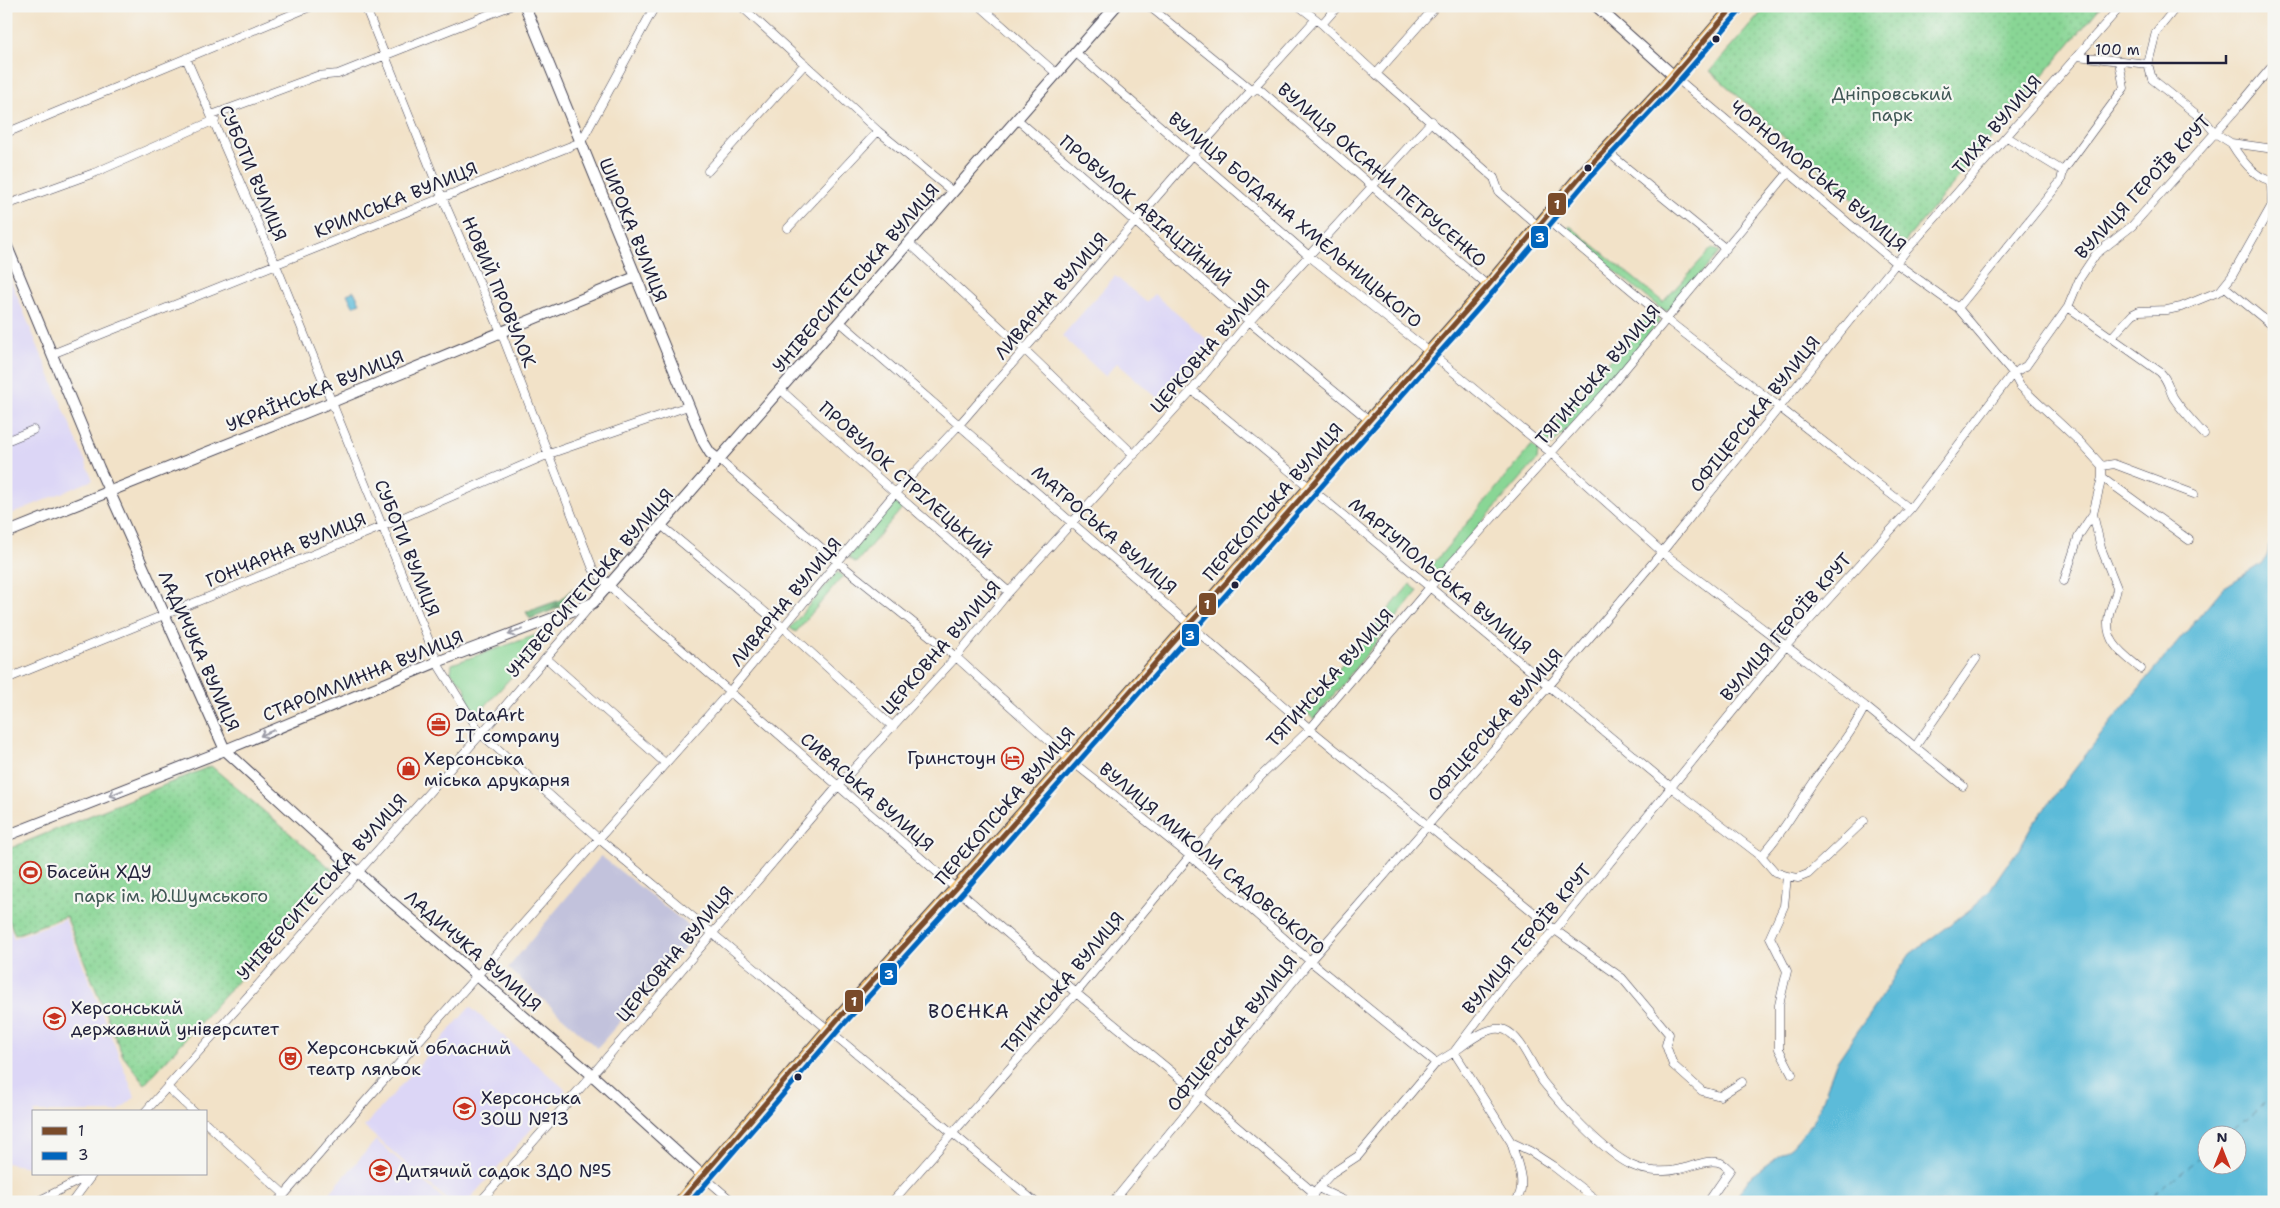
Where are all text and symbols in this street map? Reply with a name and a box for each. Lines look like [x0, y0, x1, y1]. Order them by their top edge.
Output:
scale bar [2088, 32, 2225, 64]
unlabelled marker [1711, 34, 1721, 44]
text: 100 m [2095, 40, 2140, 60]
street label: ТИХА ВУЛИЦЯ [1947, 70, 2047, 180]
street label: ВУЛИЦЯ ОКСАНИ ПЕТРУСЕНКО [1272, 78, 1492, 272]
park label: Дніпровський парк [1832, 82, 1952, 127]
street label: ЧОРНОМОРСЬКА ВУЛИЦЯ [1725, 95, 1911, 257]
street label: СУБОТИ ВУЛИЦЯ [214, 101, 292, 245]
street label: ВУЛИЦЯ БОГДАНА ХМЕЛЬНИЦЬКОГО [1163, 107, 1427, 333]
street label: ВУЛИЦЯ ГЕРОЇВ КРУТ [2070, 110, 2216, 264]
street label: ПРОВУЛОК АВІАЦІЙНИЙ [1054, 130, 1236, 292]
street label: ШИРОКА ВУЛИЦЯ [593, 154, 673, 306]
street label: КРИМСЬКА ВУЛИЦЯ [311, 156, 481, 244]
unlabelled marker [1583, 163, 1593, 173]
street label: УНІВЕРСИТЕТСЬКА ВУЛИЦЯ [767, 178, 945, 378]
line badge: 1 [1547, 192, 1567, 216]
text: 1 [1554, 195, 1560, 213]
street label: НОВИЙ ПРОВУЛОК [456, 213, 542, 372]
line badge: 3 [1530, 225, 1549, 249]
street label: ЛИВАРНА ВУЛИЦЯ [989, 227, 1113, 365]
text: 3 [1535, 228, 1545, 246]
street label: ЦЕРКОВНА ВУЛИЦЯ [1145, 274, 1275, 418]
street label: ТЯГИНСЬКА ВУЛИЦЯ [1530, 300, 1666, 450]
street label: ОФІЦЕРСЬКА ВУЛИЦЯ [1684, 331, 1826, 497]
street label: УКРАЇНСЬКА ВУЛИЦЯ [223, 344, 407, 438]
street label: ПРОВУЛОК СТРІЛЕЦЬКИЙ [814, 396, 996, 564]
street label: ПЕРЕКОПСЬКА ВУЛИЦЯ [1198, 418, 1348, 586]
street label: МАТРОСЬКА ВУЛИЦЯ [1026, 460, 1182, 600]
street label: СУБОТИ ВУЛИЦЯ [369, 476, 445, 620]
street label: УНІВЕРСИТЕТСЬКА ВУЛИЦЯ [501, 483, 679, 683]
street label: МАРІУПОЛЬСЬКА ВУЛИЦЯ [1343, 492, 1537, 660]
street label: ГОНЧАРНА ВУЛИЦЯ [202, 507, 370, 593]
street label: ЛИВАРНА ВУЛИЦЯ [725, 533, 847, 671]
street label: ВУЛИЦЯ ГЕРОЇВ КРУТ [1715, 548, 1857, 706]
street label: ЛАДИЧУКА ВУЛИЦЯ [153, 567, 245, 735]
street label: ЦЕРКОВНА ВУЛИЦЯ [876, 576, 1006, 720]
unlabelled marker [1230, 580, 1240, 590]
line badge: 1 [1198, 592, 1217, 616]
text: 1 [1204, 595, 1210, 613]
street label: ТЯГИНСЬКА ВУЛИЦЯ [1261, 603, 1399, 753]
line badge: 3 [1181, 623, 1200, 647]
street label: СТАРОМЛИННА ВУЛИЦЯ [259, 625, 467, 727]
text: 3 [1185, 626, 1195, 644]
one-way arrow [508, 628, 523, 638]
street label: ОФІЦЕРСЬКА ВУЛИЦЯ [1422, 644, 1568, 806]
place label: DataArt IT company [455, 703, 560, 748]
office icon: DataArt IT company [427, 713, 451, 737]
street label: ПЕРЕКОПСЬКА ВУЛИЦЯ [930, 722, 1080, 890]
street label: СИВАСЬКА ВУЛИЦЯ [795, 727, 939, 857]
one-way arrow [260, 728, 275, 738]
place label: Гринстоун [907, 746, 996, 770]
hotel icon: Гринстоун [1000, 746, 1024, 770]
place label: Херсонська міська друкарня [424, 747, 570, 792]
shop icon: Херсонська міська друкарня [396, 757, 420, 781]
street label: ВУЛИЦЯ МИКОЛИ САДОВСЬКОГО [1094, 757, 1330, 961]
one-way arrow [109, 789, 124, 798]
street label: УНІВЕРСИТЕТСЬКА ВУЛИЦЯ [232, 789, 412, 985]
street label: ВУЛИЦЯ ГЕРОЇВ КРУТ [1457, 859, 1597, 1019]
sports icon: Басейн ХДУ [18, 860, 42, 884]
place label: Басейн ХДУ [46, 860, 152, 884]
street label: ЦЕРКОВНА ВУЛИЦЯ [611, 881, 739, 1027]
park label: парк ім. Ю.Шумського [74, 884, 268, 908]
street label: ЛАДИЧУКА ВУЛИЦЯ [400, 885, 546, 1017]
street label: ТЯГИНСЬКА ВУЛИЦЯ [996, 907, 1130, 1059]
street label: ОФІЦЕРСЬКА ВУЛИЦЯ [1161, 950, 1303, 1116]
line badge: 3 [879, 962, 898, 986]
text: 3 [884, 965, 894, 983]
line badge: 1 [844, 989, 864, 1013]
text: 1 [851, 992, 857, 1010]
place label: Херсонський державний університет [71, 996, 280, 1041]
district label: ВОЄНКА [928, 999, 1010, 1024]
school or university icon: Херсонський державний університет [43, 1006, 67, 1030]
place label: Херсонський обласний театр ляльок [307, 1036, 511, 1081]
theatre icon: Херсонський обласний театр ляльок [279, 1046, 303, 1070]
unlabelled marker [793, 1072, 803, 1082]
place label: Херсонська ЗОШ №13 [481, 1086, 581, 1131]
school or university icon: Херсонська ЗОШ №13 [453, 1096, 477, 1120]
legend [32, 1110, 208, 1176]
text: 1 [78, 1121, 84, 1141]
north arrow [2198, 1126, 2248, 1176]
text: N [2216, 1128, 2228, 1146]
text: 3 [78, 1145, 89, 1165]
school or university icon: Дитячий садок ЗДО №5 [368, 1159, 392, 1183]
place label: Дитячий садок ЗДО №5 [396, 1159, 612, 1183]

